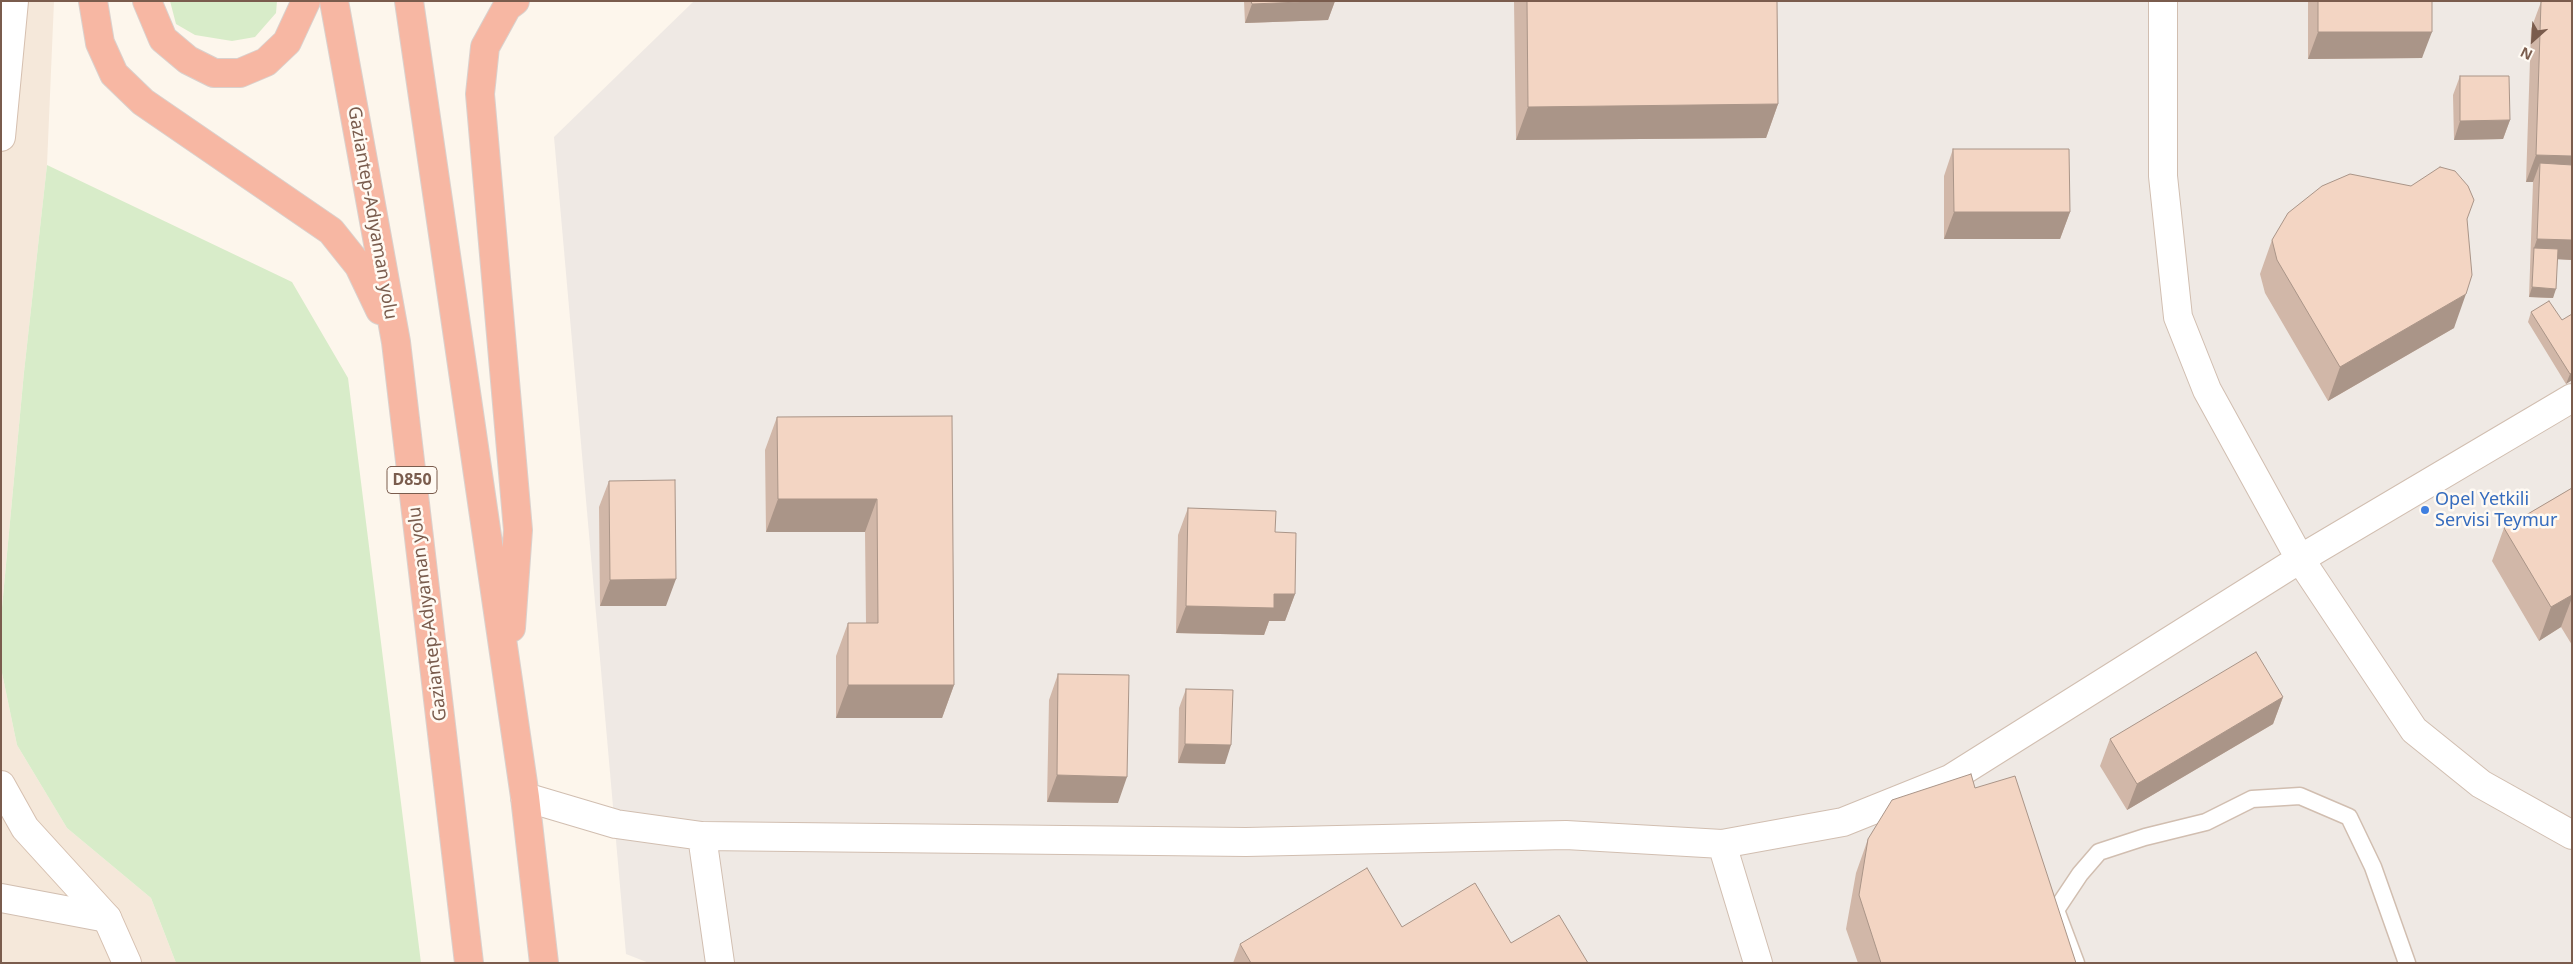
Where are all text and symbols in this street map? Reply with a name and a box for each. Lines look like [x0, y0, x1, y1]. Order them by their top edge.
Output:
north arrow [2508, 15, 2558, 65]
text: N [2517, 43, 2535, 65]
street label: Gaziantep-Adıyaman yolu [343, 105, 401, 321]
road number: D850 [387, 466, 437, 494]
place label: Opel Yetkili Servisi Teymur [2435, 489, 2557, 532]
marker: Opel Yetkili Servisi Teymur [2419, 504, 2431, 516]
street label: Gaziantep-Adıyaman yolu [404, 505, 452, 723]

